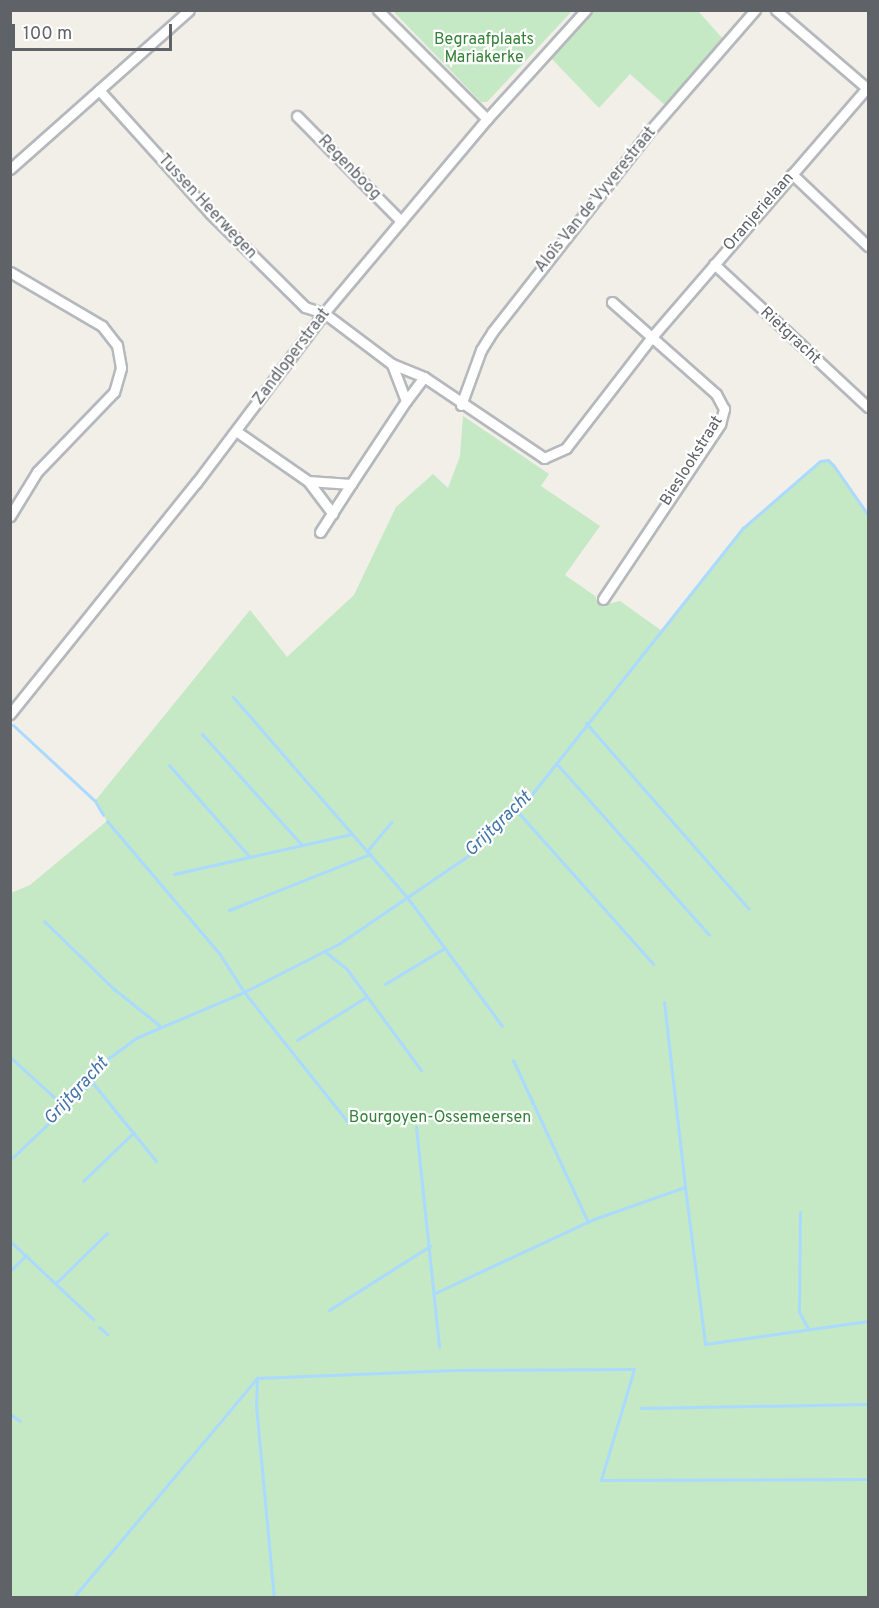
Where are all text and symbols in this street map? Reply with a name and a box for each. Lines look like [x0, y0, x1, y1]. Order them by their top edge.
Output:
scale bar [15, 12, 176, 50]
text: 100 m [23, 23, 72, 46]
park label: Begraafplaats Mariakerke [434, 30, 534, 68]
street label: Aloïs Van de Vyverestraat [531, 123, 661, 277]
street label: Regenboog [313, 132, 385, 204]
street label: Tussen Heerwegen [154, 151, 260, 263]
street label: Oranjerielaan [720, 169, 798, 255]
street label: Rietgracht [756, 303, 824, 369]
street label: Zandloperstraat [249, 305, 335, 409]
street label: Bieslookstraat [657, 413, 727, 509]
water label: Grijtgracht [461, 788, 537, 862]
water label: Grijtgracht [40, 1054, 114, 1130]
park label: Bourgoyen-Ossemeersen [349, 1108, 531, 1128]

